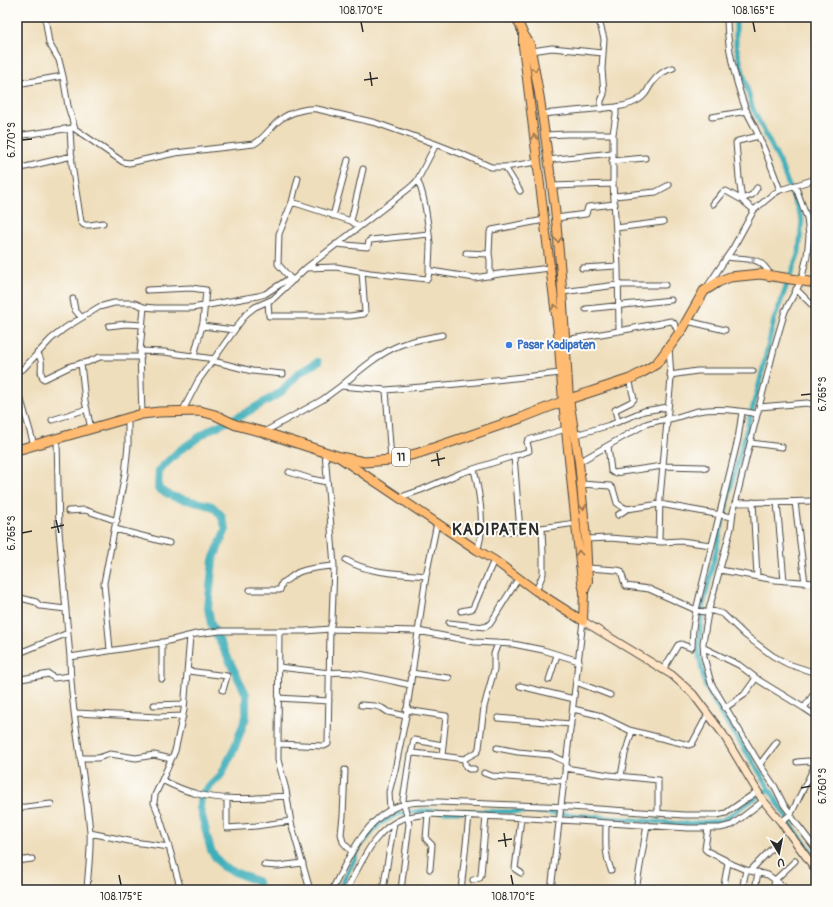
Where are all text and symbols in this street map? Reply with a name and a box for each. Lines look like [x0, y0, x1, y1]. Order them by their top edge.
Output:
text: 108.170°E [339, 5, 383, 17]
text: 108.165°E [732, 5, 774, 17]
one-way arrow [530, 66, 539, 72]
text: 6.770°S [6, 122, 18, 158]
one-way arrow [530, 134, 539, 140]
one-way arrow [554, 237, 563, 243]
one-way arrow [749, 255, 755, 264]
one-way arrow [551, 304, 560, 310]
place label: Pasar Kadipaten [517, 338, 596, 353]
marker: Pasar Kadipaten [504, 340, 514, 350]
text: 6.765°S [817, 376, 829, 411]
road number: 11 [392, 448, 410, 466]
one-way arrow [578, 504, 587, 510]
text: 6.765°S [6, 515, 18, 550]
district label: KADIPATEN [452, 520, 540, 540]
one-way arrow [575, 550, 584, 556]
text: 6.760°S [817, 768, 829, 804]
north arrow [759, 833, 799, 873]
text: U [776, 855, 785, 869]
text: 108.175°E [100, 891, 142, 903]
text: 108.170°E [491, 891, 535, 903]

